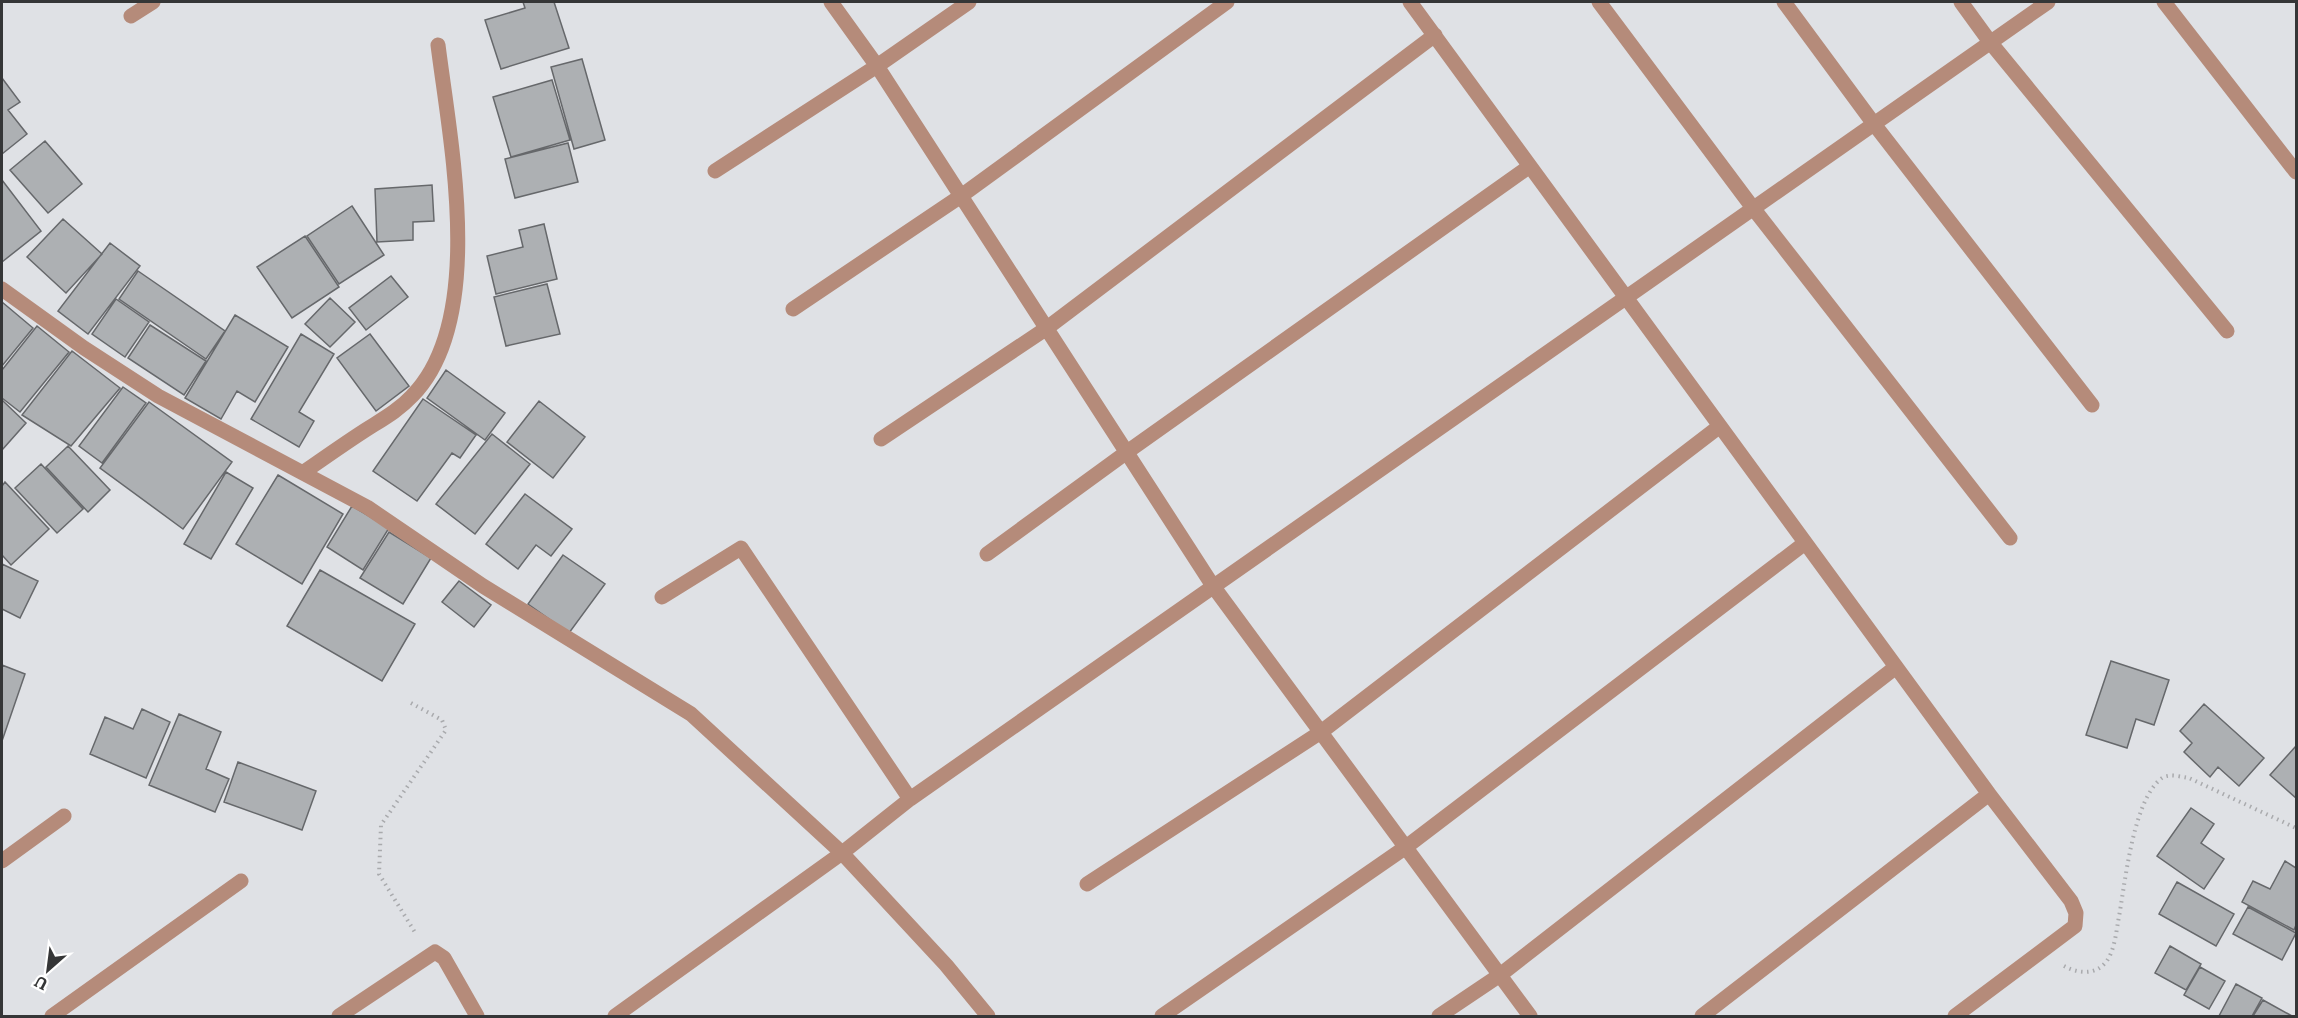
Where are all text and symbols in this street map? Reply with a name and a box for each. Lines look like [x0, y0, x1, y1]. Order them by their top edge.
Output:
north arrow [18, 940, 78, 1000]
text: U [29, 970, 52, 998]

